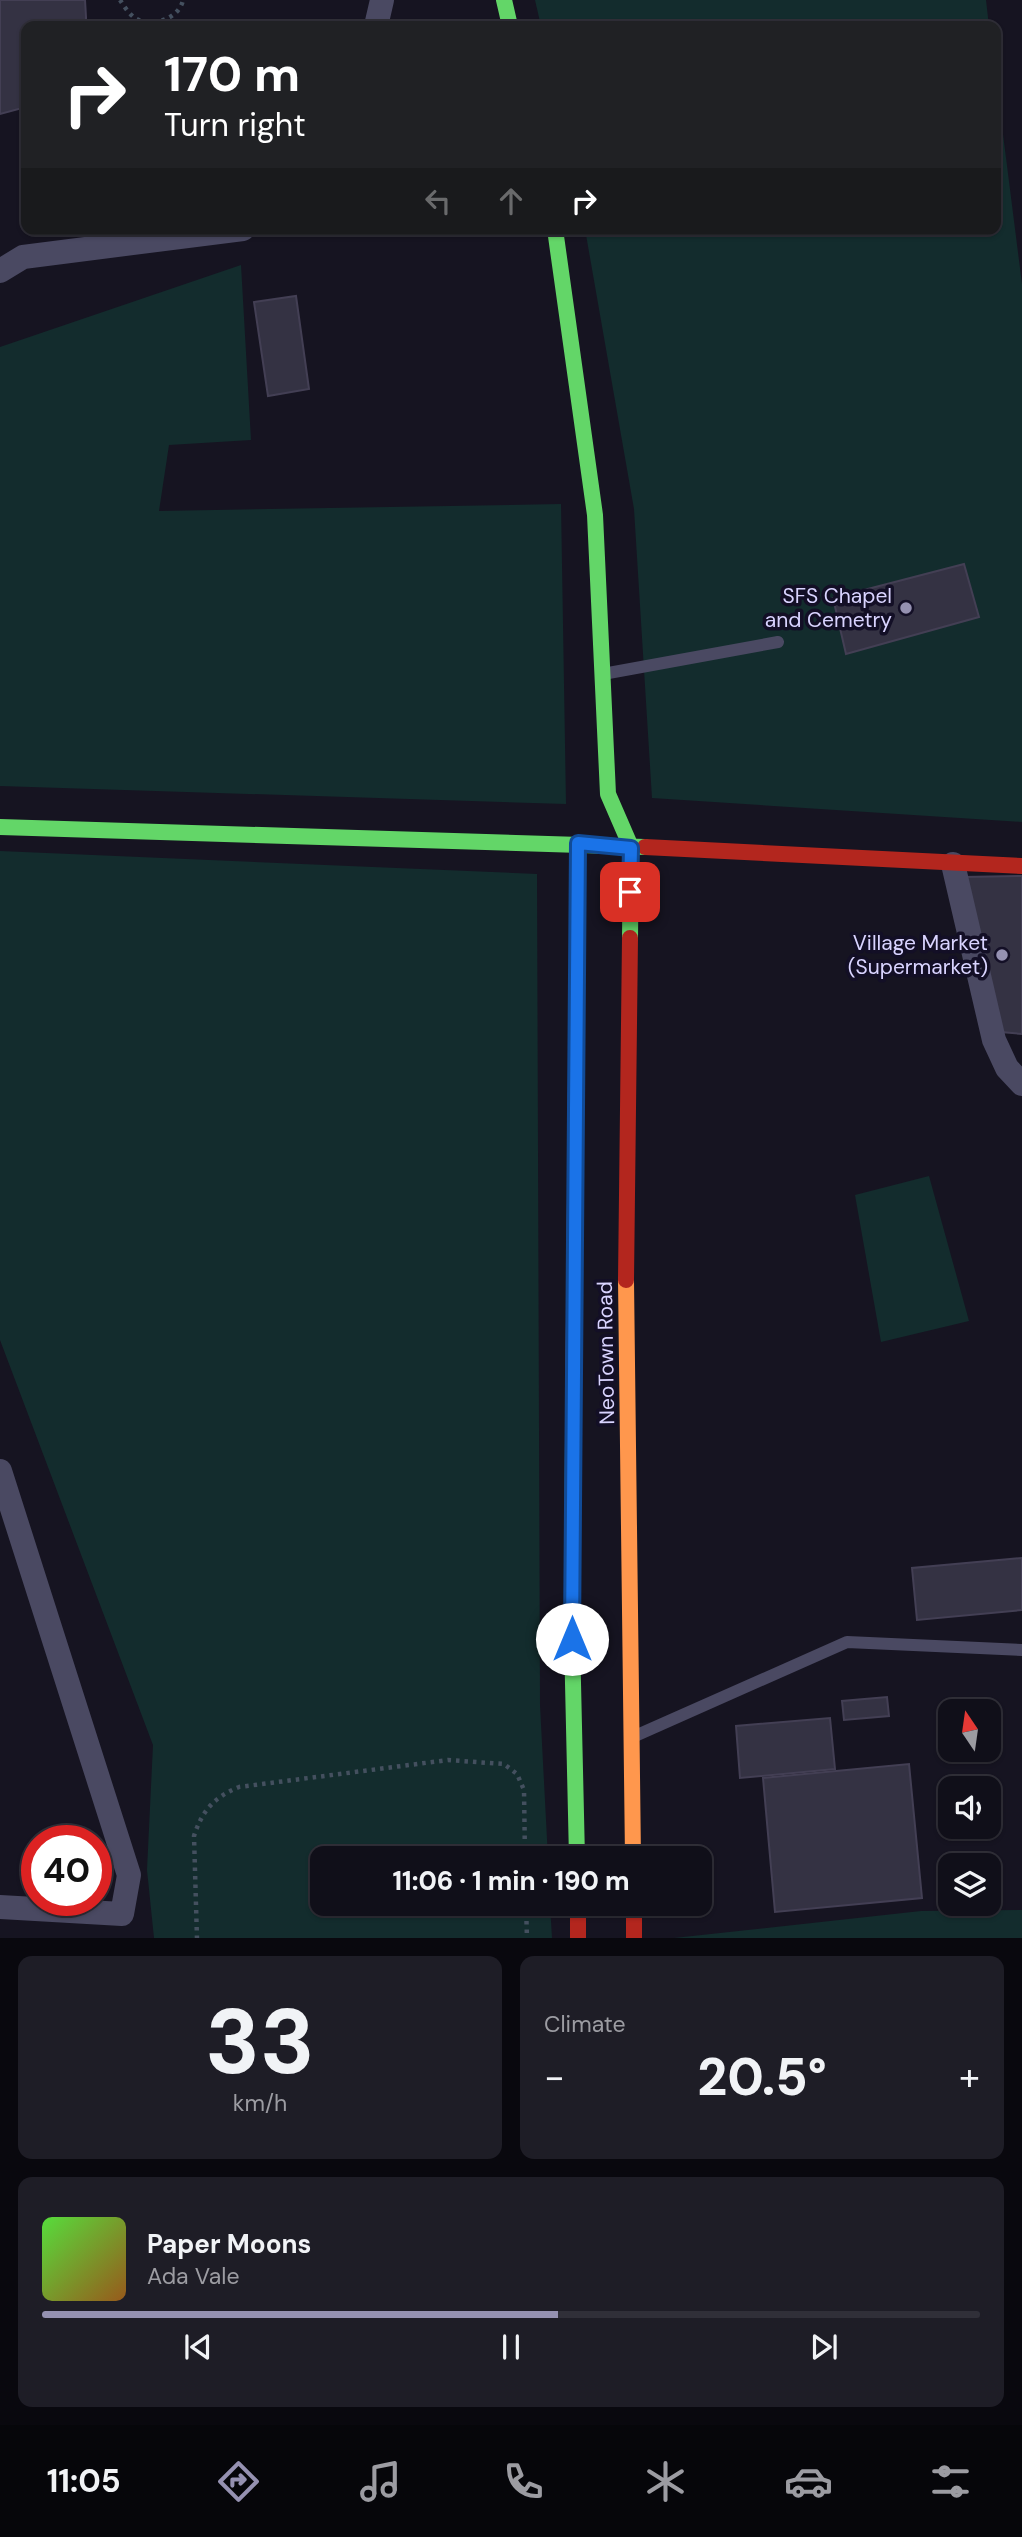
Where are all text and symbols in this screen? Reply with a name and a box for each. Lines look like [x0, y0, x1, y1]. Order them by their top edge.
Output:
text: 170 m [164, 42, 300, 106]
icon: right [49, 49, 140, 140]
text: Turn right [164, 104, 306, 146]
icon: left [419, 182, 457, 220]
icon: ahead [492, 182, 530, 220]
icon: right [565, 182, 603, 220]
place label: SFS Chapel and Cemetry [765, 582, 892, 634]
marker: SFS Chapel and Cemetry [898, 600, 914, 616]
pin [600, 862, 660, 922]
icon: arrive [611, 873, 649, 911]
place label: Village Market (Supermarket) [848, 929, 988, 981]
marker: Village Market (Supermarket) [994, 947, 1010, 963]
street label: NeoTown Road [591, 1281, 621, 1425]
position arrow [535, 1602, 609, 1676]
north arrow [938, 1699, 1001, 1762]
map controls [938, 1699, 1001, 1916]
button: sound [938, 1776, 1001, 1839]
speed limit sign: 40 [21, 1825, 112, 1916]
button: layers [938, 1853, 1001, 1916]
text: 11:06 · 1 min · 190 m [392, 1864, 630, 1898]
text: 33 [205, 1983, 315, 2101]
text: Climate [544, 2009, 626, 2039]
text: 20.5° [697, 2043, 827, 2111]
text: − [544, 2052, 565, 2102]
text: + [959, 2052, 980, 2102]
text: km/h [233, 2088, 287, 2118]
text: Paper Moons [147, 2227, 311, 2261]
text: Ada Vale [147, 2261, 240, 2291]
icon: previous [179, 2328, 217, 2366]
icon: pause [492, 2328, 530, 2366]
icon: next [805, 2328, 843, 2366]
icon: directions [214, 2457, 263, 2506]
icon: music [356, 2457, 405, 2506]
icon: phone [499, 2457, 548, 2506]
icon: climate [641, 2457, 690, 2506]
icon: car [784, 2457, 833, 2506]
icon: filters [926, 2457, 975, 2506]
text: 11:05 [47, 2460, 121, 2502]

